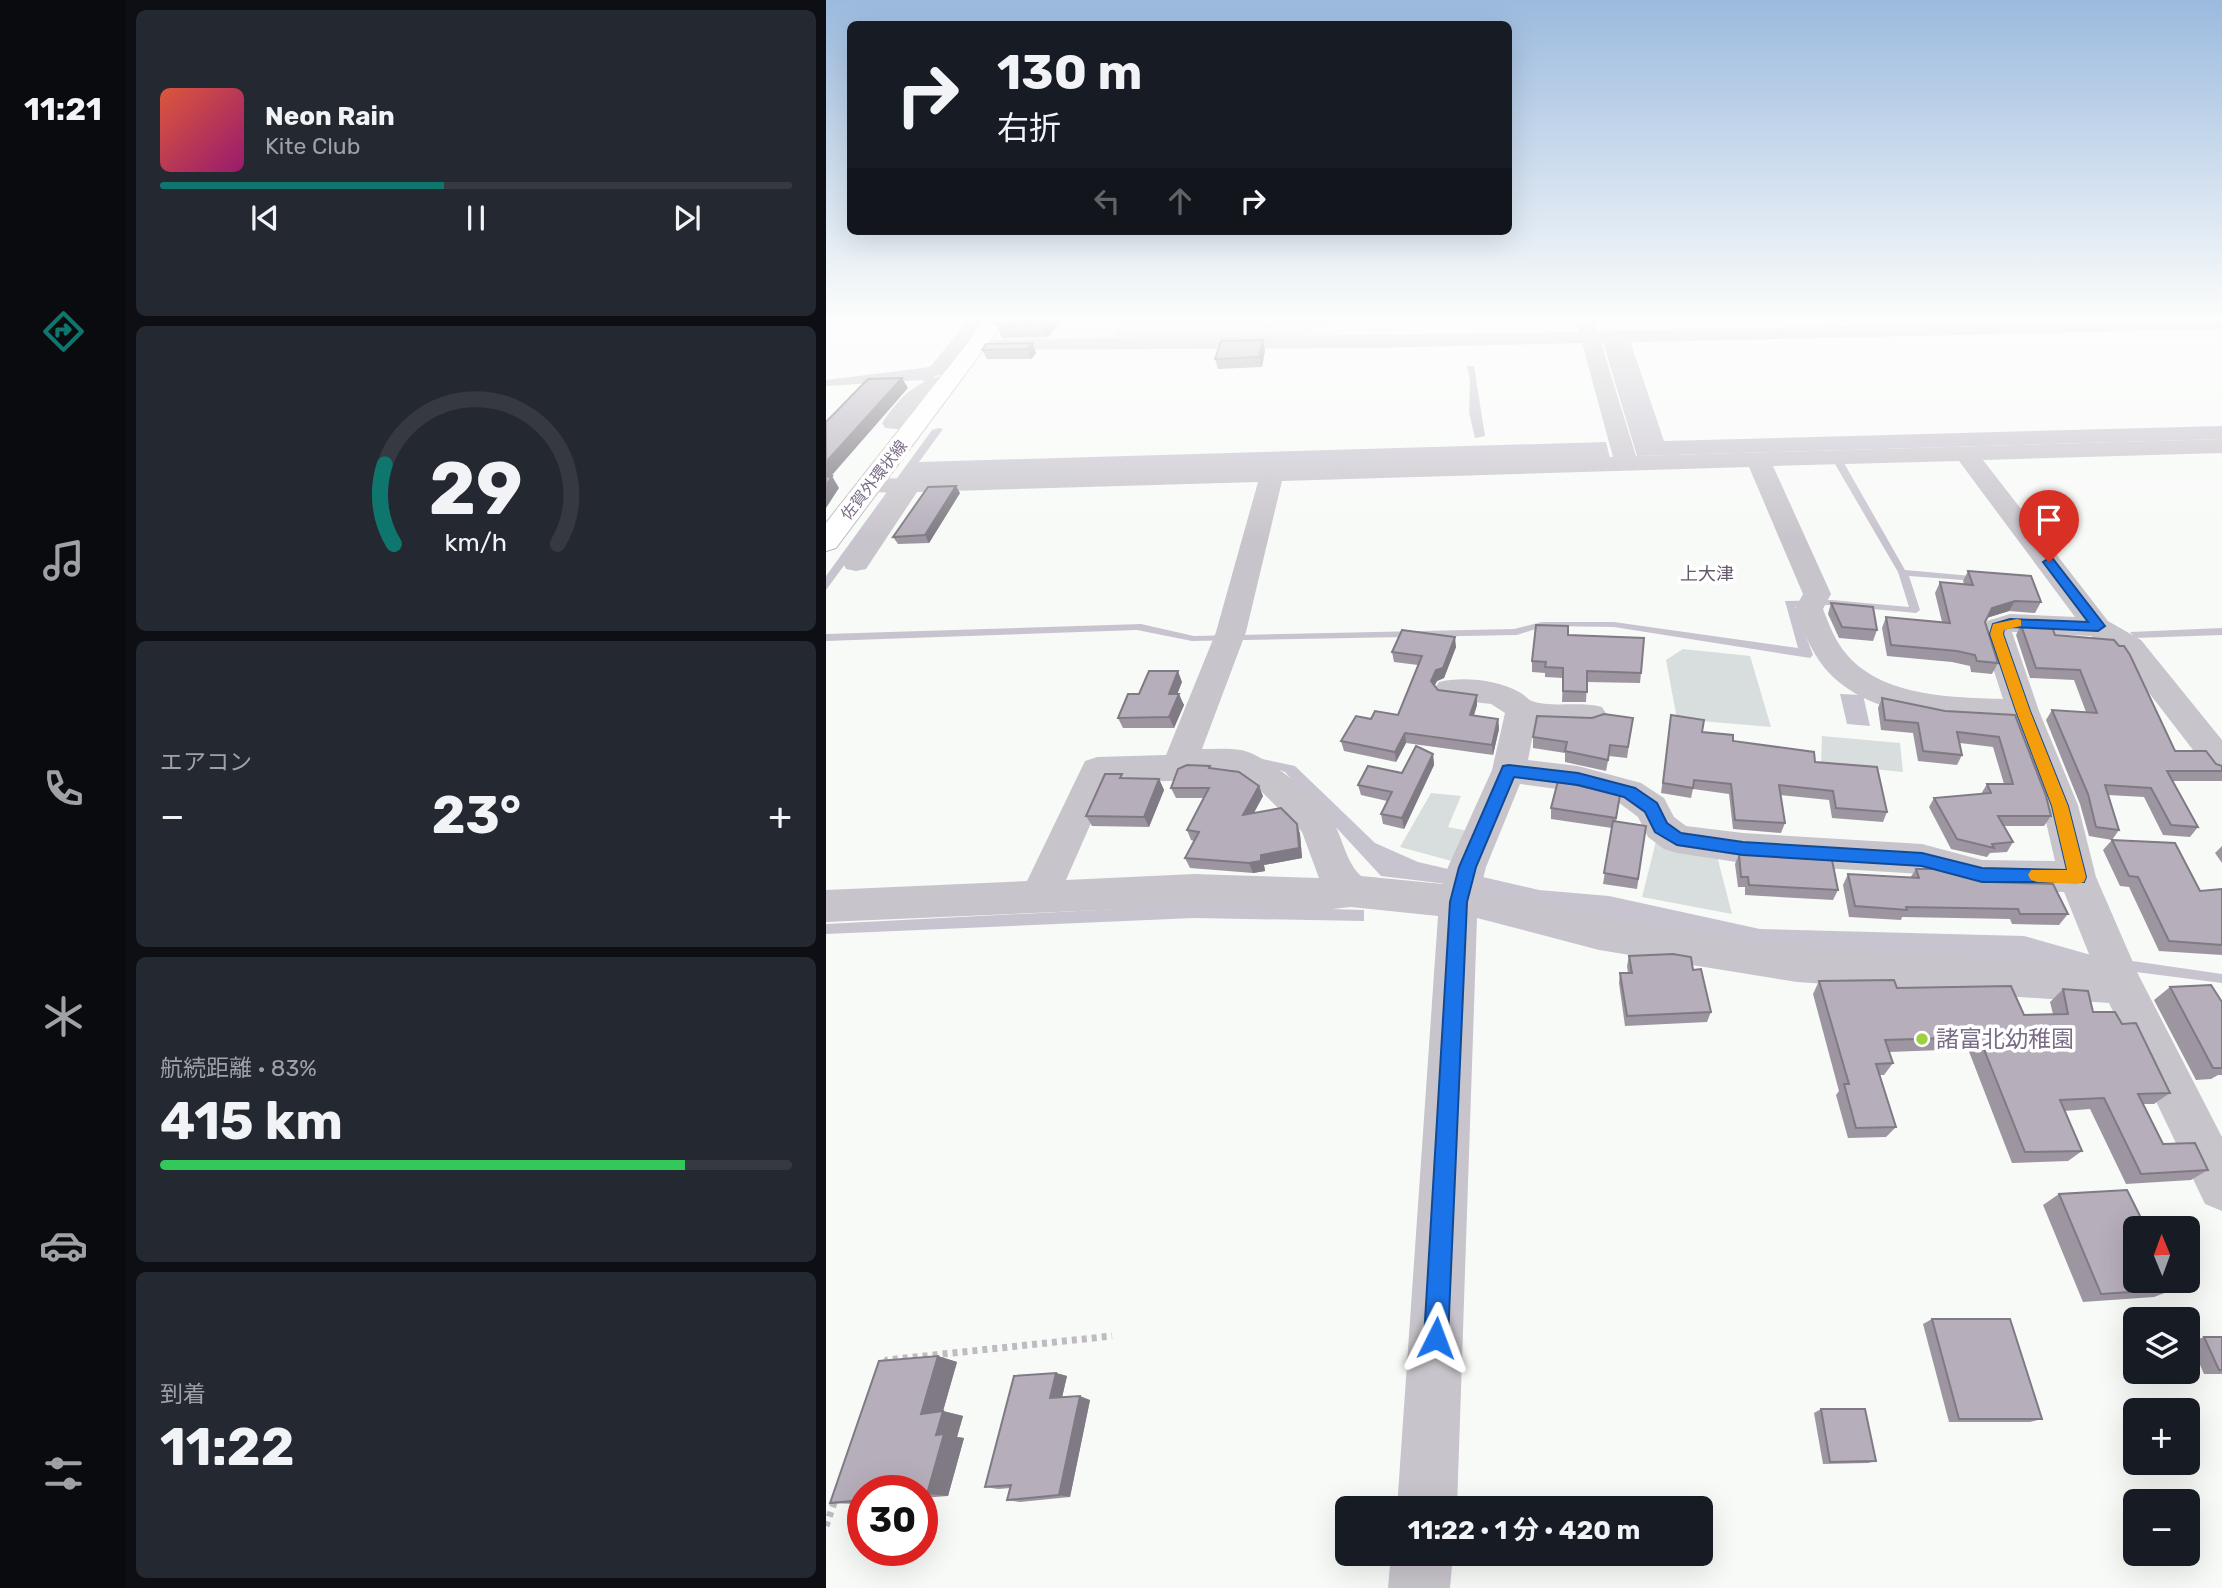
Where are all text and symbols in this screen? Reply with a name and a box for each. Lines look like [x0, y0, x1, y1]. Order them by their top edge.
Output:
text: 130 m [997, 43, 1142, 101]
icon: right [882, 49, 973, 140]
text: 11:21 [24, 90, 102, 128]
text: Neon Rain [265, 101, 395, 132]
text: 右折 [997, 109, 1061, 147]
text: Kite Club [265, 132, 360, 160]
icon: left [1088, 182, 1126, 220]
icon: ahead [1161, 182, 1199, 220]
icon: right [1234, 182, 1272, 220]
icon: previous [246, 199, 284, 237]
icon: pause [457, 199, 495, 237]
icon: next [668, 199, 706, 237]
icon: directions [39, 307, 88, 356]
street label: 佐賀外環状線 [837, 436, 911, 524]
text: 29 [429, 447, 523, 533]
pin [2019, 490, 2079, 562]
icon: arrive [2030, 501, 2068, 539]
text: km/h [445, 528, 507, 557]
icon: music [39, 536, 88, 585]
district label: 上大津 [1680, 563, 1734, 585]
text: エアコン [160, 748, 252, 776]
icon: phone [39, 764, 88, 813]
text: 23° [432, 784, 521, 846]
text: − [160, 793, 185, 839]
text: + [768, 793, 792, 839]
icon: climate [39, 992, 88, 1041]
place label: 諸富北幼稚園 [1936, 1025, 2074, 1053]
marker: 諸富北幼稚園 [1914, 1031, 1930, 1047]
text: 航続距離 · 83% [160, 1054, 317, 1082]
text: 415 km [160, 1090, 343, 1152]
north arrow [2123, 1216, 2200, 1293]
map controls [2123, 1216, 2200, 1566]
icon: car [39, 1221, 88, 1270]
position arrow [1399, 1301, 1473, 1375]
button: layers [2123, 1307, 2200, 1384]
text: 到着 [160, 1380, 206, 1408]
button: + [2123, 1398, 2200, 1475]
text: 11:22 [160, 1416, 294, 1478]
icon: filters [39, 1449, 88, 1498]
speed limit sign: 30 [847, 1475, 938, 1566]
button: − [2123, 1489, 2200, 1566]
text: 11:22 · 1 分 · 420 m [1408, 1515, 1640, 1546]

